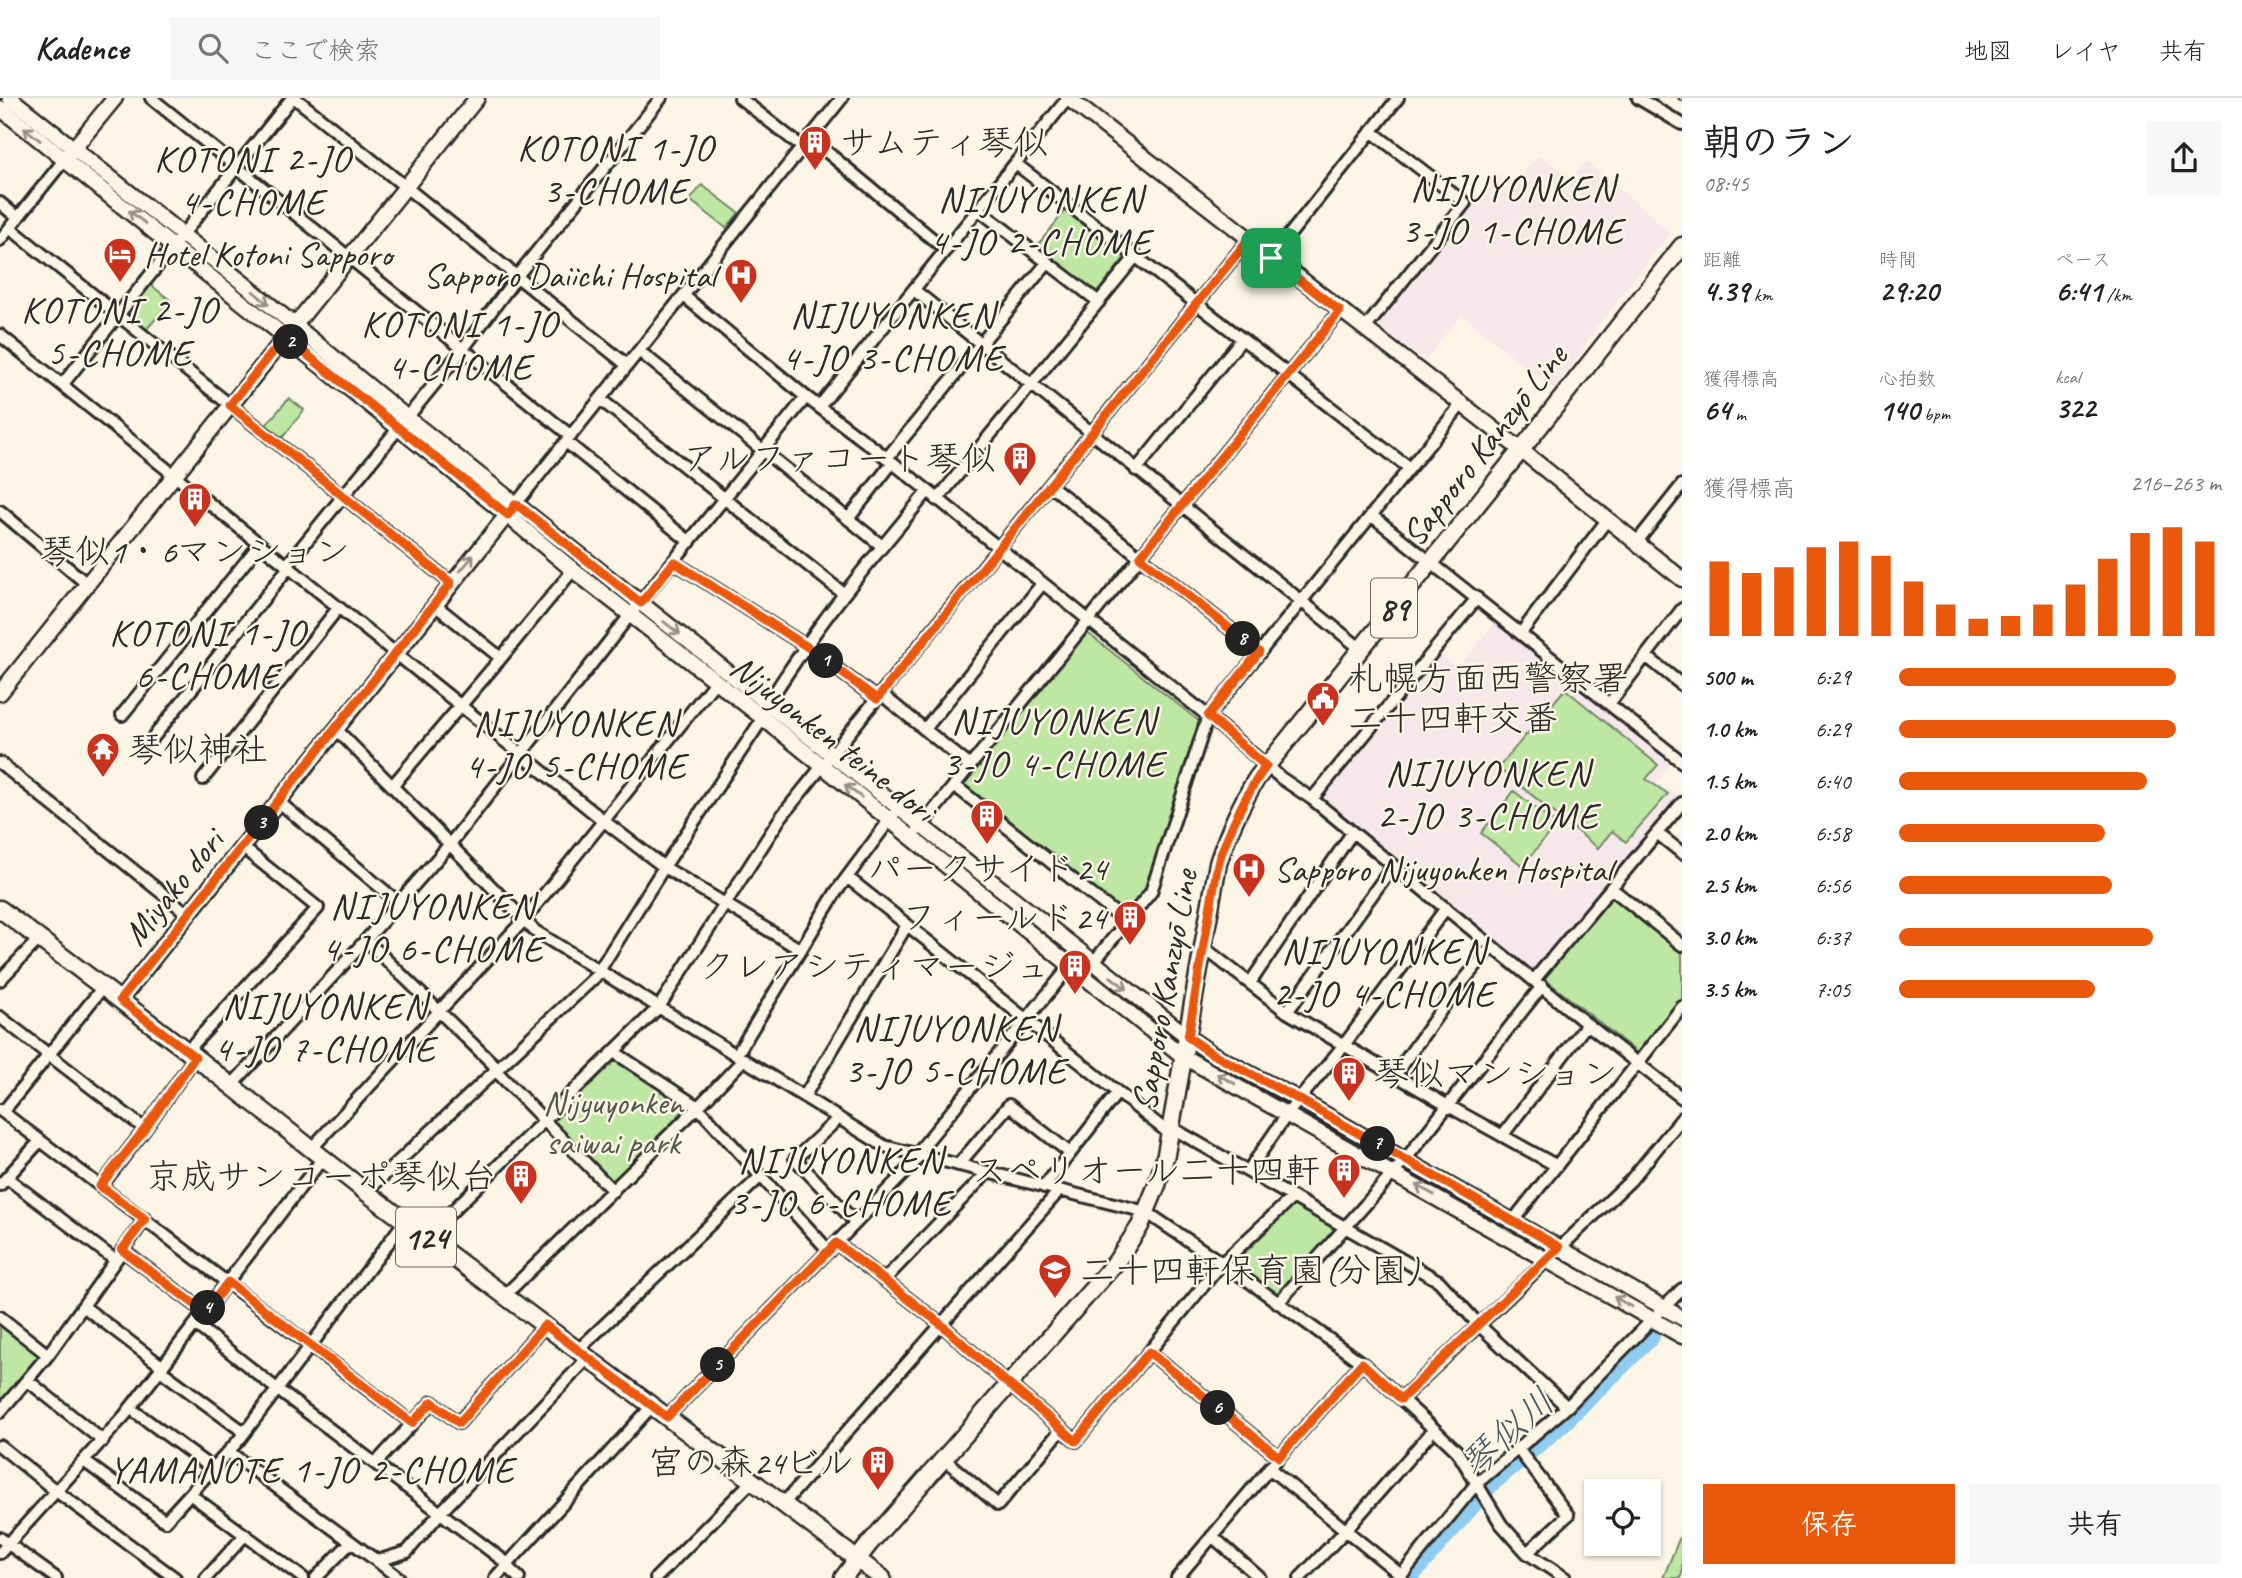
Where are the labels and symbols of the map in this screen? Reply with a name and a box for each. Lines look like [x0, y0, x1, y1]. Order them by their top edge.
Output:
place label: サムティ琴似 [840, 120, 1049, 165]
building icon: サムティ琴似 [796, 123, 834, 172]
district label: KOTONI 1-JO 3-CHOME [517, 124, 716, 214]
one-way arrow [24, 126, 42, 142]
district label: KOTONI 2-JO 4-CHOME [154, 135, 353, 225]
district label: NIJUYONKEN 3-JO 1-CHOME [1402, 164, 1627, 254]
district label: NIJUYONKEN 4-JO 2-CHOME [930, 175, 1155, 265]
one-way arrow [128, 210, 146, 225]
pin [1241, 228, 1301, 288]
place label: Hotel Kotoni Sapporo [144, 232, 395, 277]
hotel icon: Hotel Kotoni Sapporo [101, 235, 139, 284]
place label: Sapporo Daiichi Hospital [423, 253, 722, 298]
hospital icon: Sapporo Daiichi Hospital [722, 256, 760, 305]
district label: KOTONI 2-JO 5-CHOME [21, 286, 220, 376]
one-way arrow [252, 290, 270, 306]
district label: NIJUYONKEN 4-JO 3-CHOME [782, 291, 1007, 381]
district label: KOTONI 1-JO 4-CHOME [361, 300, 560, 390]
pin: 2 [274, 324, 308, 360]
street label: Sapporo Kanzyō Line [1392, 333, 1579, 555]
place label: アルファコート琴似 [683, 436, 996, 481]
building icon: アルファコート琴似 [1001, 439, 1039, 488]
building icon: 琴似1・6マンション [176, 480, 214, 529]
place label: 琴似1・6マンション [40, 529, 350, 574]
one-way arrow [460, 555, 475, 573]
road number: 89 [1371, 579, 1417, 638]
district label: KOTONI 1-JO 6-CHOME [109, 609, 308, 699]
one-way arrow [663, 620, 681, 636]
pin: 8 [1226, 622, 1260, 656]
street label: Nijuyonken teine dori [721, 644, 948, 835]
pin: 1 [808, 644, 844, 678]
place label: 札幌方面西警察署 二十四軒交番 [1348, 656, 1628, 741]
public building icon: 札幌方面西警察署 二十四軒交番 [1304, 679, 1342, 728]
district label: NIJUYONKEN 3-JO 4-CHOME [943, 697, 1168, 787]
district label: NIJUYONKEN 4-JO 5-CHOME [465, 699, 690, 789]
place label: 琴似神社 [128, 727, 268, 772]
temple icon: 琴似神社 [84, 730, 122, 779]
district label: NIJUYONKEN 2-JO 3-CHOME [1377, 749, 1602, 839]
one-way arrow [844, 783, 863, 798]
building icon: パークサイド24 [968, 797, 1006, 846]
pin: 3 [244, 806, 280, 840]
street label: Miyako dori [113, 816, 237, 955]
place label: パークサイド24 [867, 846, 1110, 891]
place label: Sapporo Nijuyonken Hospital [1274, 847, 1618, 892]
hospital icon: Sapporo Nijuyonken Hospital [1230, 850, 1268, 899]
street label: Sapporo Kanzyō Line [1121, 863, 1208, 1114]
district label: NIJUYONKEN 4-JO 6-CHOME [322, 882, 547, 972]
place label: フィールド24 [902, 895, 1109, 940]
building icon: フィールド24 [1111, 898, 1149, 947]
district label: NIJUYONKEN 2-JO 4-CHOME [1273, 927, 1498, 1017]
place label: クレアシティマージュ [699, 944, 1050, 989]
building icon: クレアシティマージュ [1056, 947, 1094, 996]
one-way arrow [1109, 976, 1128, 990]
district label: NIJUYONKEN 4-JO 7-CHOME [214, 982, 439, 1072]
district label: NIJUYONKEN 3-JO 5-CHOME [845, 1004, 1070, 1094]
place label: 琴似マンション [1374, 1051, 1618, 1096]
building icon: 琴似マンション [1330, 1054, 1368, 1103]
one-way arrow [1217, 1072, 1237, 1086]
park label: Nijyuyonken saiwai park [543, 1080, 685, 1165]
pin: 7 [1360, 1126, 1396, 1162]
district label: NIJUYONKEN 3-JO 6-CHOME [730, 1136, 955, 1226]
place label: スペリオール二十四軒 [972, 1148, 1320, 1193]
building icon: スペリオール二十四軒 [1325, 1151, 1363, 1200]
place label: 京成サンコーポ琴似台 [146, 1154, 496, 1199]
building icon: 京成サンコーポ琴似台 [502, 1157, 540, 1206]
one-way arrow [1415, 1183, 1435, 1197]
road number: 124 [396, 1208, 456, 1266]
place label: 二十四軒保育園(分園) [1080, 1248, 1421, 1293]
school or university icon: 二十四軒保育園(分園) [1036, 1251, 1074, 1300]
pin: 4 [190, 1290, 226, 1326]
one-way arrow [1613, 1295, 1633, 1309]
pin: 5 [700, 1348, 736, 1382]
water label: 琴似川 [1450, 1378, 1564, 1487]
pin: 6 [1200, 1390, 1236, 1426]
place label: 宮の森24ビル [648, 1440, 854, 1485]
building icon: 宮の森24ビル [859, 1443, 897, 1492]
district label: YAMANOTE 1-JO 2-CHOME [109, 1446, 518, 1493]

